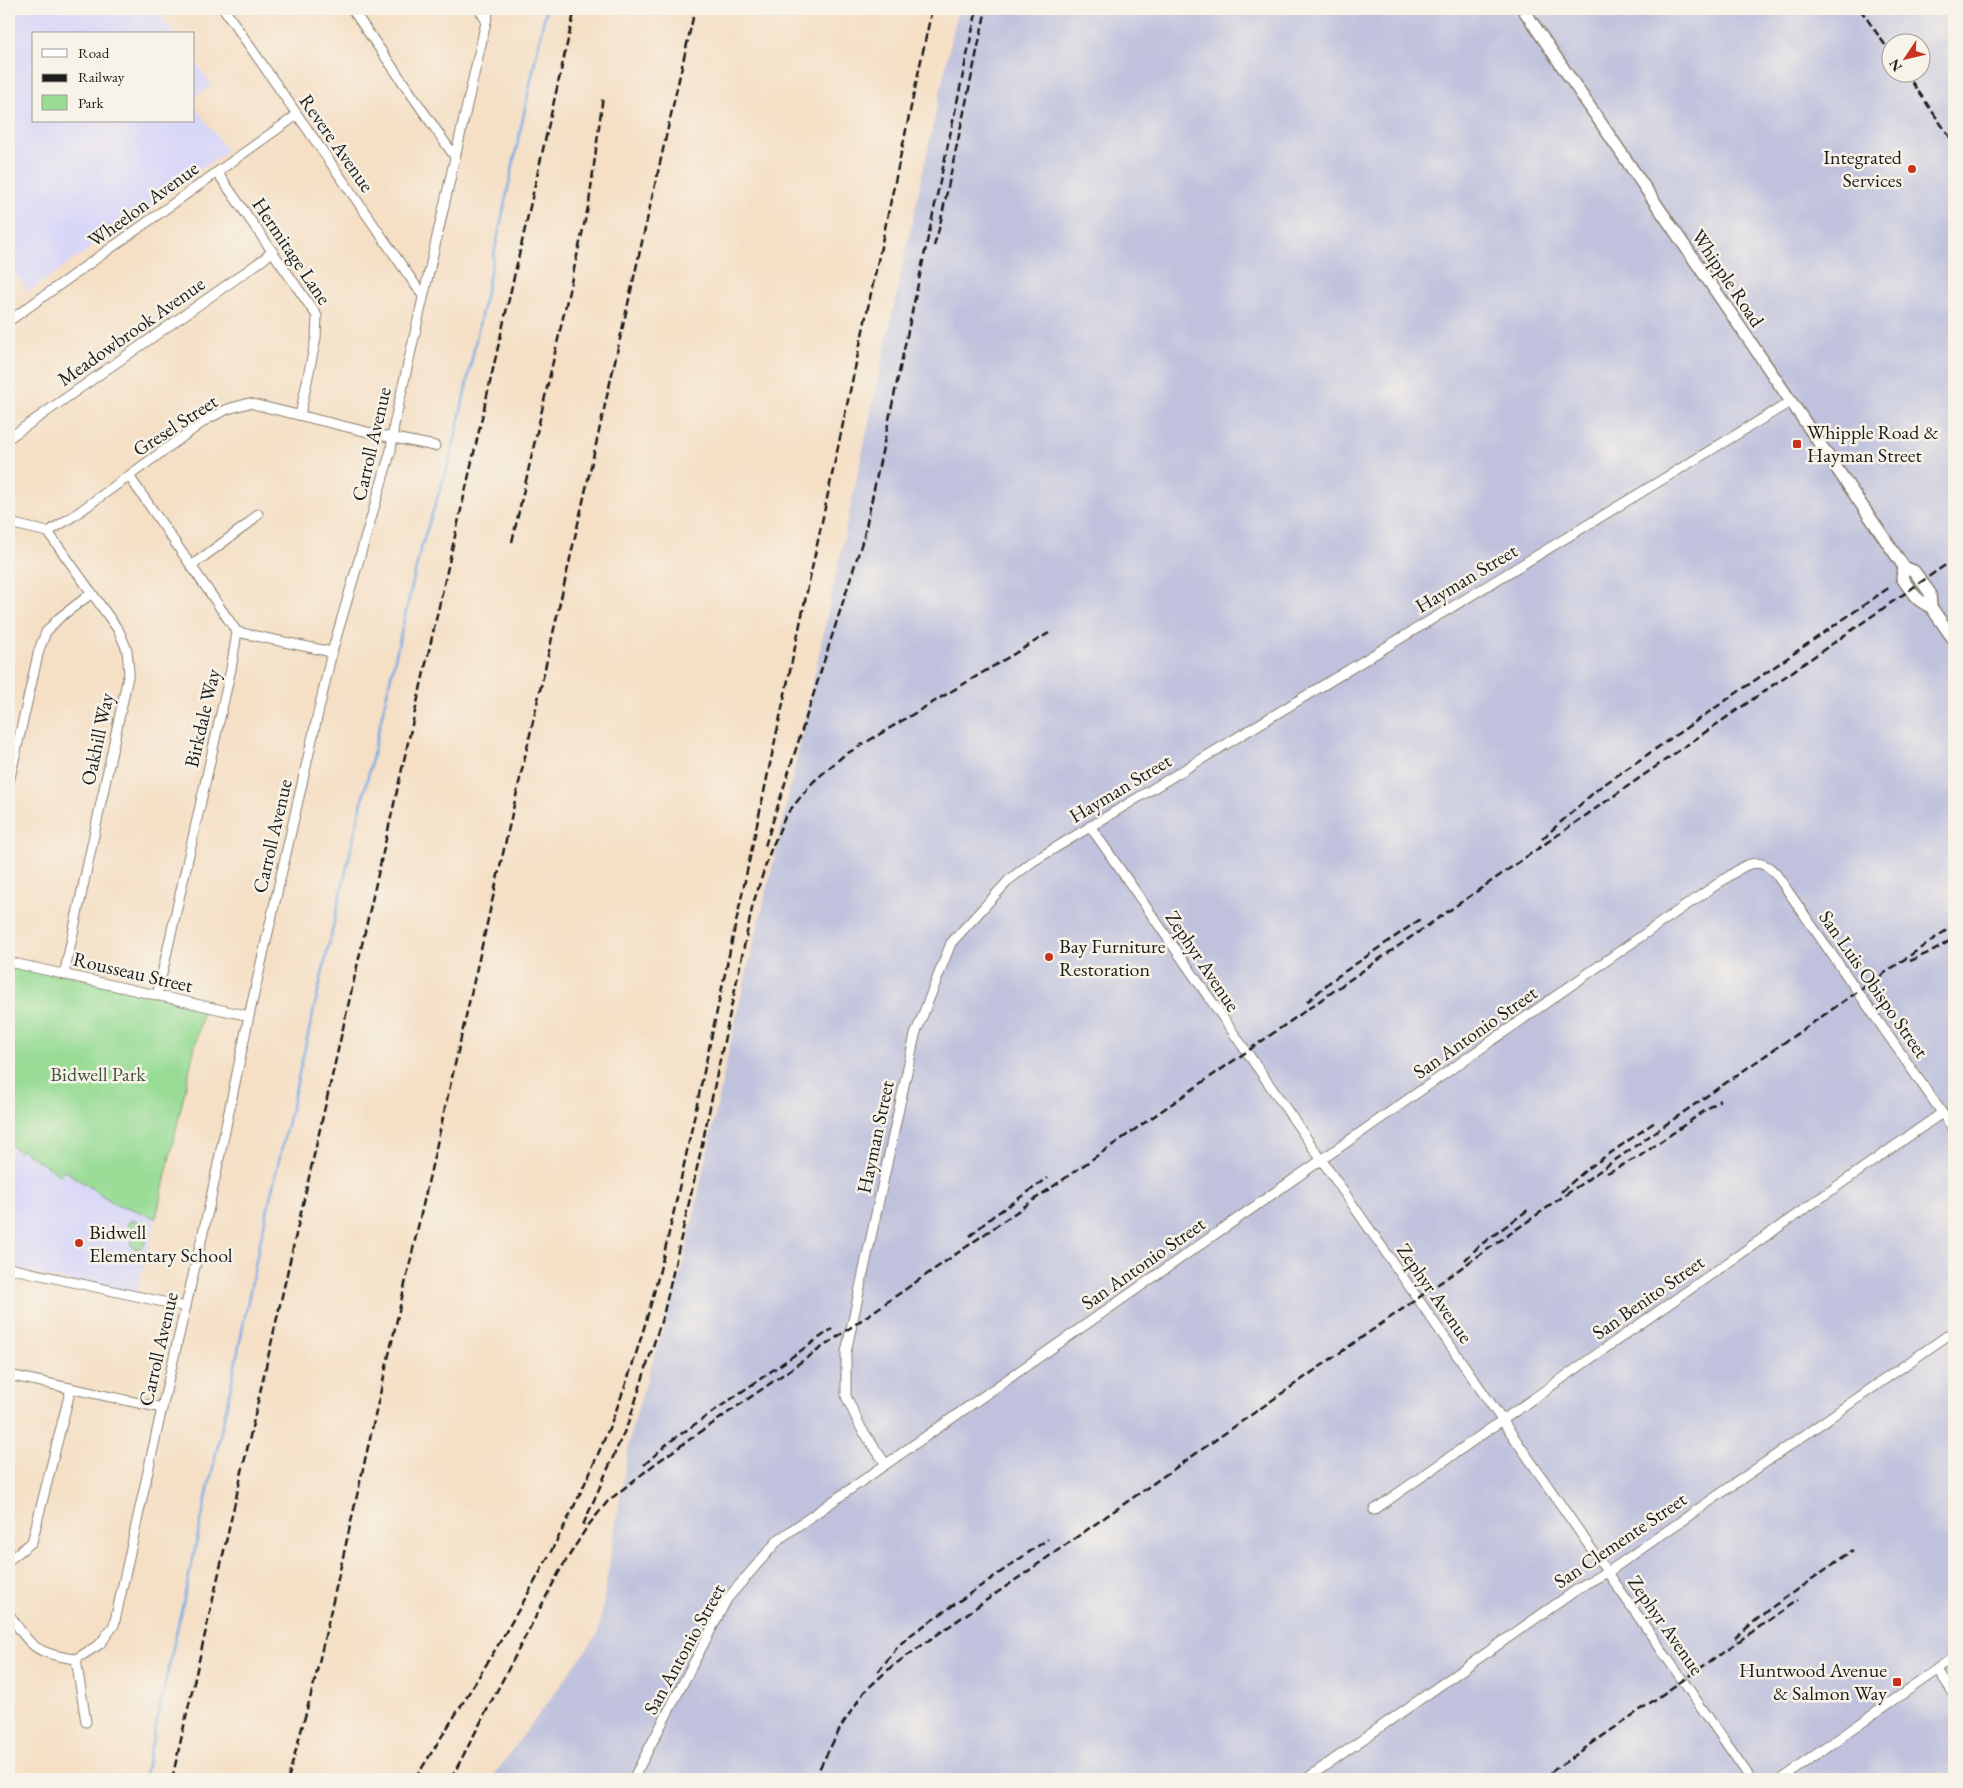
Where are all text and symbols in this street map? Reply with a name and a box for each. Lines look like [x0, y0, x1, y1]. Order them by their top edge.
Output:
legend [32, 32, 195, 122]
north arrow [1880, 32, 1930, 82]
text: Road [78, 43, 110, 62]
text: N [1884, 55, 1906, 75]
text: Railway [78, 67, 125, 86]
street label: Revere Avenue [294, 89, 380, 197]
text: Park [78, 93, 105, 112]
place label: Integrated Services [1823, 144, 1903, 193]
street label: Wheelon Avenue [82, 155, 204, 253]
marker: Integrated Services [1906, 163, 1918, 175]
street label: Hermitage Lane [247, 192, 338, 310]
street label: Whipple Road [1686, 224, 1771, 333]
street label: Meadowbrook Avenue [52, 270, 210, 392]
street label: Carroll Avenue [345, 384, 397, 504]
street label: Gresel Street [128, 388, 223, 462]
place label: Whipple Road & Hayman Street [1807, 419, 1939, 468]
marker: Whipple Road & Hayman Street [1791, 438, 1803, 450]
street label: Hayman Street [1410, 537, 1523, 619]
street label: Birkdale Way [178, 666, 226, 770]
street label: Oakhill Way [74, 690, 120, 788]
street label: Hayman Street [1064, 747, 1177, 829]
street label: Carroll Avenue [246, 776, 298, 896]
street label: San Luis Obispo Street [1813, 905, 1935, 1064]
street label: Zephyr Avenue [1160, 906, 1246, 1017]
place label: Bay Furniture Restoration [1059, 933, 1166, 982]
street label: Rousseau Street [71, 946, 196, 999]
marker: Bay Furniture Restoration [1043, 951, 1055, 963]
street label: San Antonio Street [1408, 979, 1543, 1084]
park label: Bidwell Park [50, 1061, 146, 1087]
street label: Hayman Street [850, 1077, 900, 1196]
street label: San Antonio Street [1076, 1210, 1211, 1315]
place label: Bidwell Elementary School [89, 1219, 233, 1268]
marker: Bidwell Elementary School [73, 1237, 85, 1249]
street label: Zephyr Avenue [1391, 1238, 1479, 1348]
street label: San Benito Street [1587, 1248, 1710, 1345]
street label: Carroll Avenue [132, 1289, 184, 1409]
street label: San Clemente Street [1549, 1486, 1692, 1594]
street label: Zephyr Avenue [1622, 1570, 1710, 1680]
street label: San Antonio Street [637, 1578, 731, 1719]
place label: Huntwood Avenue & Salmon Way [1739, 1657, 1887, 1706]
marker: Huntwood Avenue & Salmon Way [1891, 1676, 1903, 1688]

